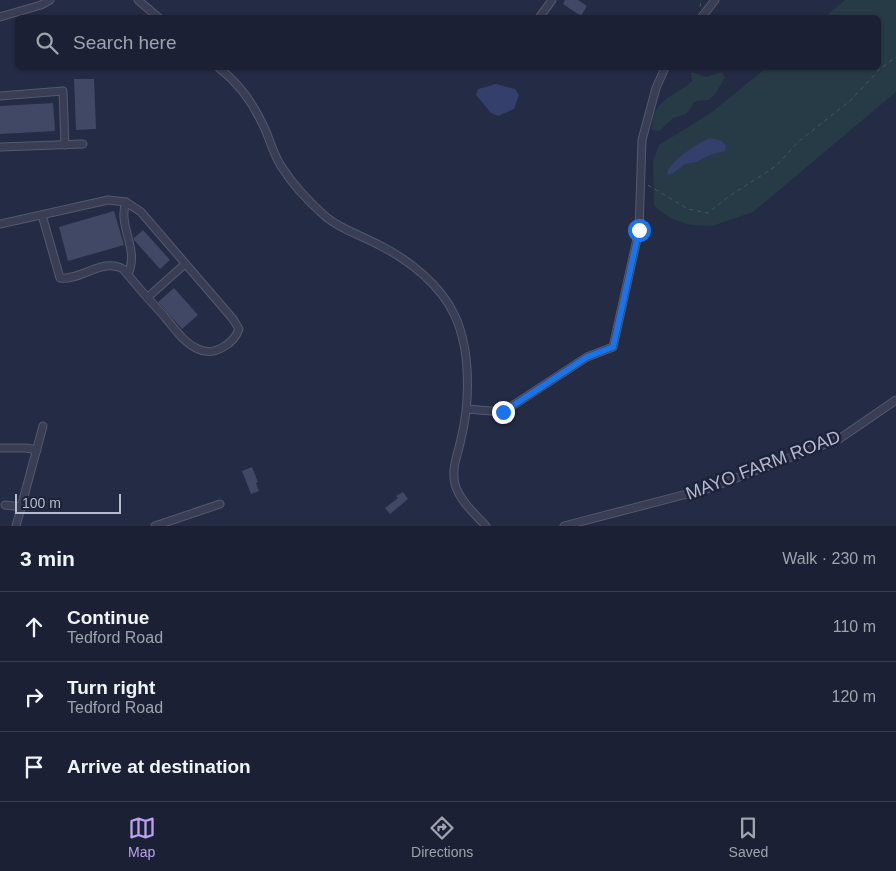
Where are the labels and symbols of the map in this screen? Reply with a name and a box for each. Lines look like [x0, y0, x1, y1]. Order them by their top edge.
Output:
route start [628, 219, 651, 242]
route end [492, 401, 515, 424]
street label: MAYO FARM ROAD [683, 426, 843, 504]
scale bar [15, 491, 121, 514]

